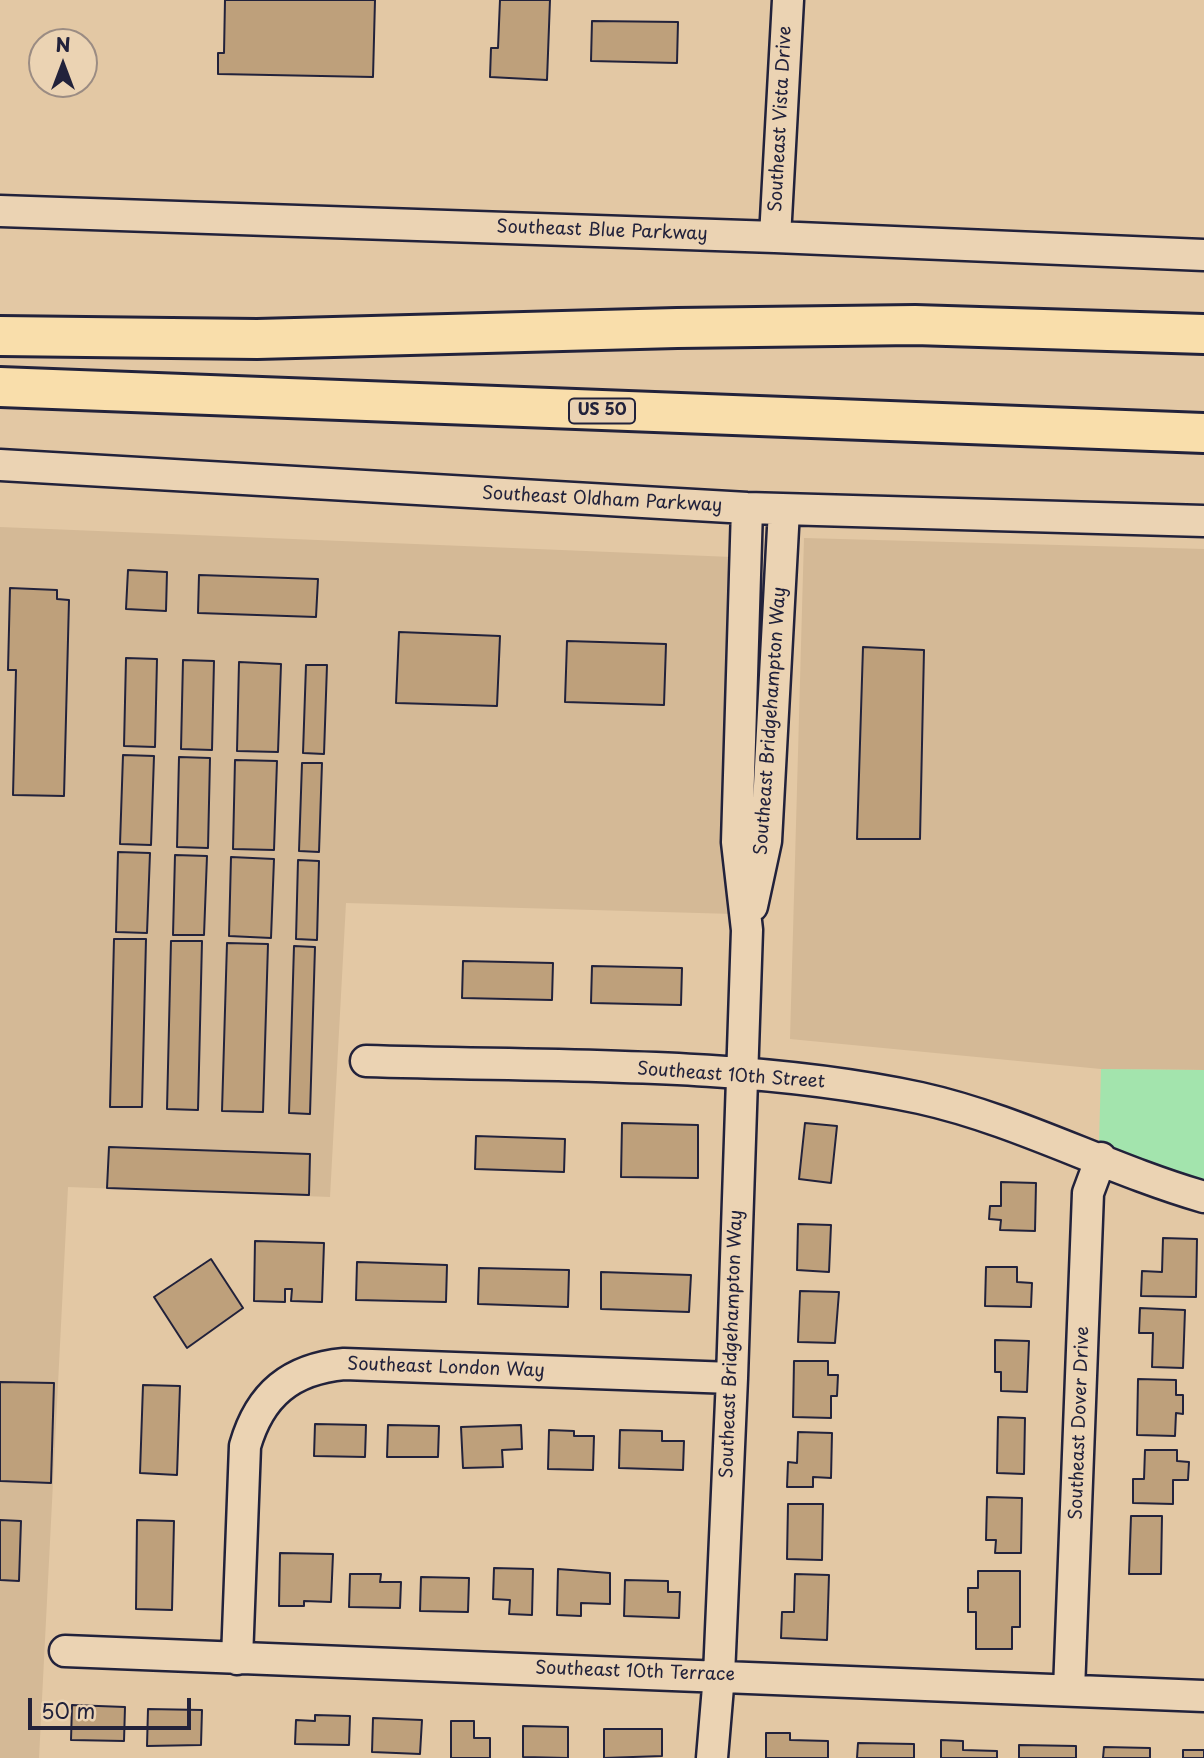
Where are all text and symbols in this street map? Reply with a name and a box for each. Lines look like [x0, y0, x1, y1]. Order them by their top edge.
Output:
street label: Southeast Vista Drive [765, 25, 797, 213]
north arrow [28, 28, 98, 98]
text: N [55, 30, 71, 58]
street label: Southeast Blue Parkway [496, 217, 708, 245]
road number: US 50 [569, 398, 635, 424]
street label: Southeast Oldham Parkway [481, 483, 723, 517]
street label: Southeast Bridgehampton Way [751, 586, 791, 856]
street label: Southeast 10th Street [636, 1059, 826, 1093]
street label: Southeast Bridgehampton Way [717, 1209, 747, 1479]
street label: Southeast Dover Drive [1066, 1326, 1094, 1520]
street label: Southeast London Way [347, 1354, 545, 1382]
street label: Southeast 10th Terrace [535, 1658, 735, 1686]
scale bar [32, 1684, 194, 1728]
text: 50 m [41, 1694, 95, 1726]

